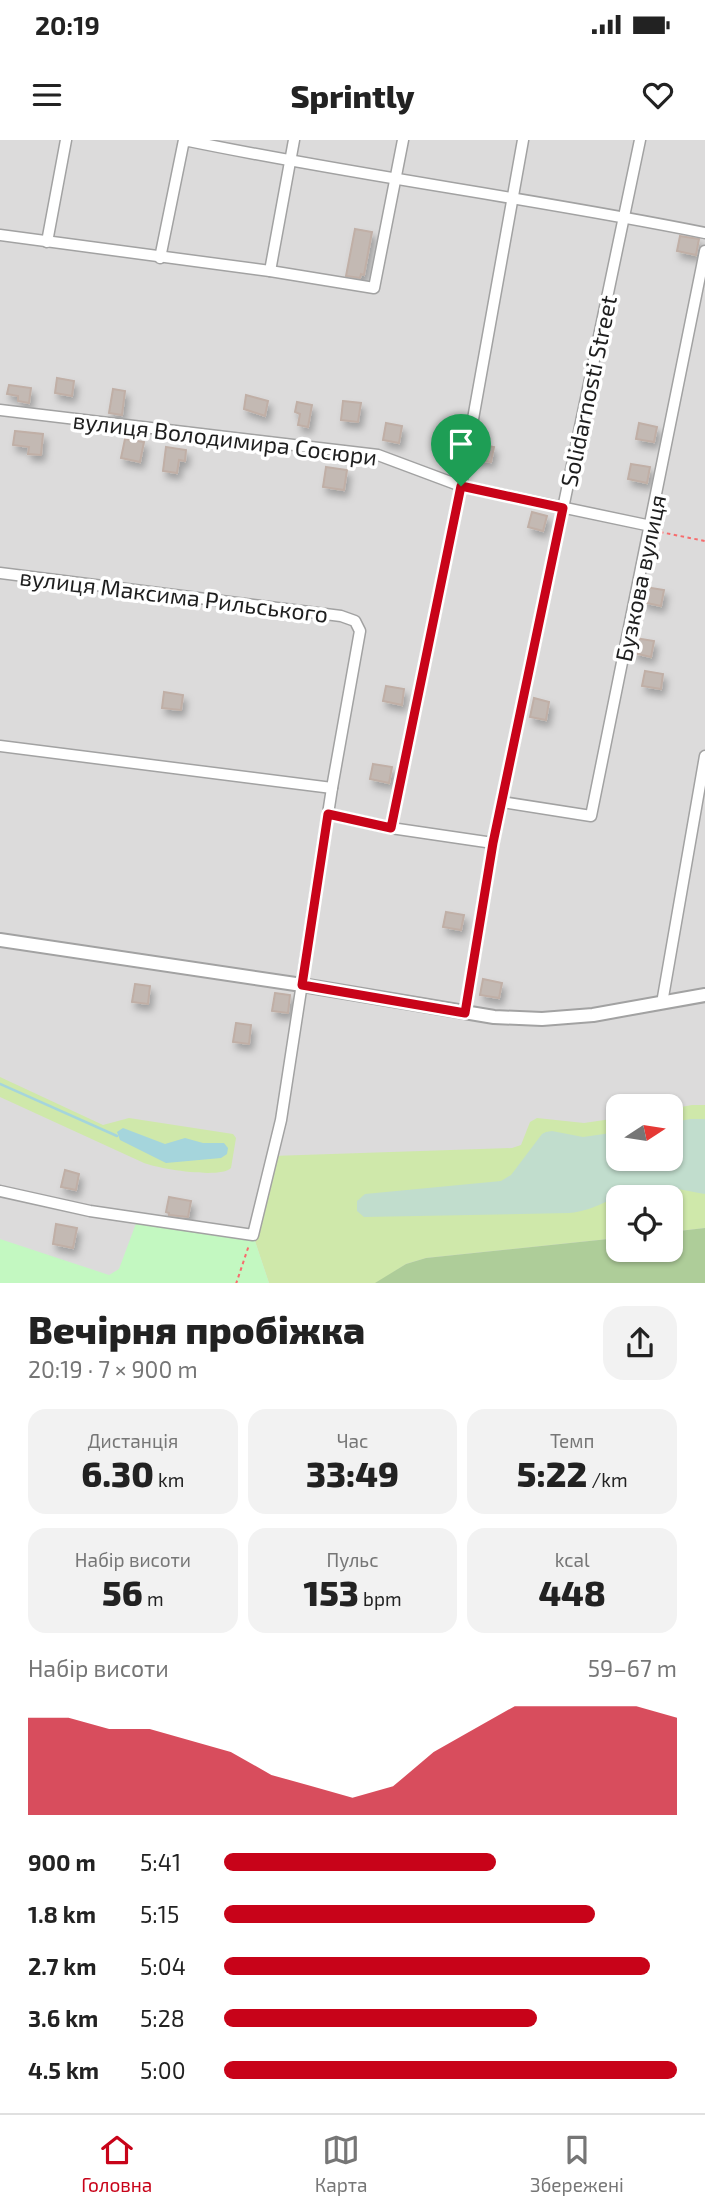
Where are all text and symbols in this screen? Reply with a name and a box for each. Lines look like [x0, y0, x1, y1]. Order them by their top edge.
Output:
text: 20:19 [35, 9, 100, 40]
icon: menu [28, 76, 66, 114]
text: Sprintly [290, 76, 415, 114]
icon: heart [639, 76, 677, 114]
street label: Solidarnosti Street [554, 292, 622, 489]
street label: вулиця Володимира Сосюри [71, 405, 379, 472]
pin [431, 414, 491, 486]
icon: arrive [442, 425, 480, 463]
street label: Бузкова вулиця [609, 492, 672, 664]
street label: вулиця Максима Рильського [18, 562, 330, 629]
north arrow [606, 1094, 682, 1171]
map controls [606, 1094, 683, 1262]
button: locate [606, 1185, 683, 1262]
text: Вечірня пробіжка [28, 1306, 365, 1352]
button: share [603, 1306, 677, 1380]
text: 20:19 · 7 × 900 m [28, 1355, 198, 1383]
text: Дистанція [87, 1429, 178, 1452]
text: Час [337, 1429, 368, 1452]
text: Темп [550, 1429, 594, 1452]
text: 6.30 [81, 1452, 154, 1494]
text: 33:49 [306, 1452, 399, 1494]
text: 5:22 [517, 1452, 587, 1494]
text: km [154, 1468, 184, 1491]
text: /km [587, 1468, 628, 1491]
text: Набір висоти [75, 1548, 191, 1571]
text: Пульс [326, 1548, 379, 1571]
text: kcal [555, 1548, 590, 1571]
text: 56 [102, 1571, 143, 1613]
text: 153 [303, 1571, 359, 1613]
text: 448 [538, 1571, 606, 1613]
text: m [143, 1587, 164, 1610]
text: bpm [359, 1587, 402, 1610]
text: Набір висоти [28, 1654, 169, 1682]
text: 59–67 m [588, 1654, 677, 1682]
text: 900 m [28, 1848, 96, 1876]
text: 5:41 [140, 1848, 181, 1876]
text: 1.8 km [28, 1900, 96, 1928]
text: 5:15 [140, 1900, 179, 1928]
text: 2.7 km [28, 1952, 96, 1980]
text: 5:04 [140, 1952, 186, 1980]
text: 3.6 km [28, 2004, 98, 2032]
text: 5:28 [140, 2004, 185, 2032]
text: 4.5 km [28, 2056, 99, 2084]
text: 5:00 [140, 2056, 186, 2084]
tab: Головна [81, 2131, 152, 2196]
tab: Карта [315, 2131, 368, 2196]
tab: Збережені [530, 2131, 624, 2196]

